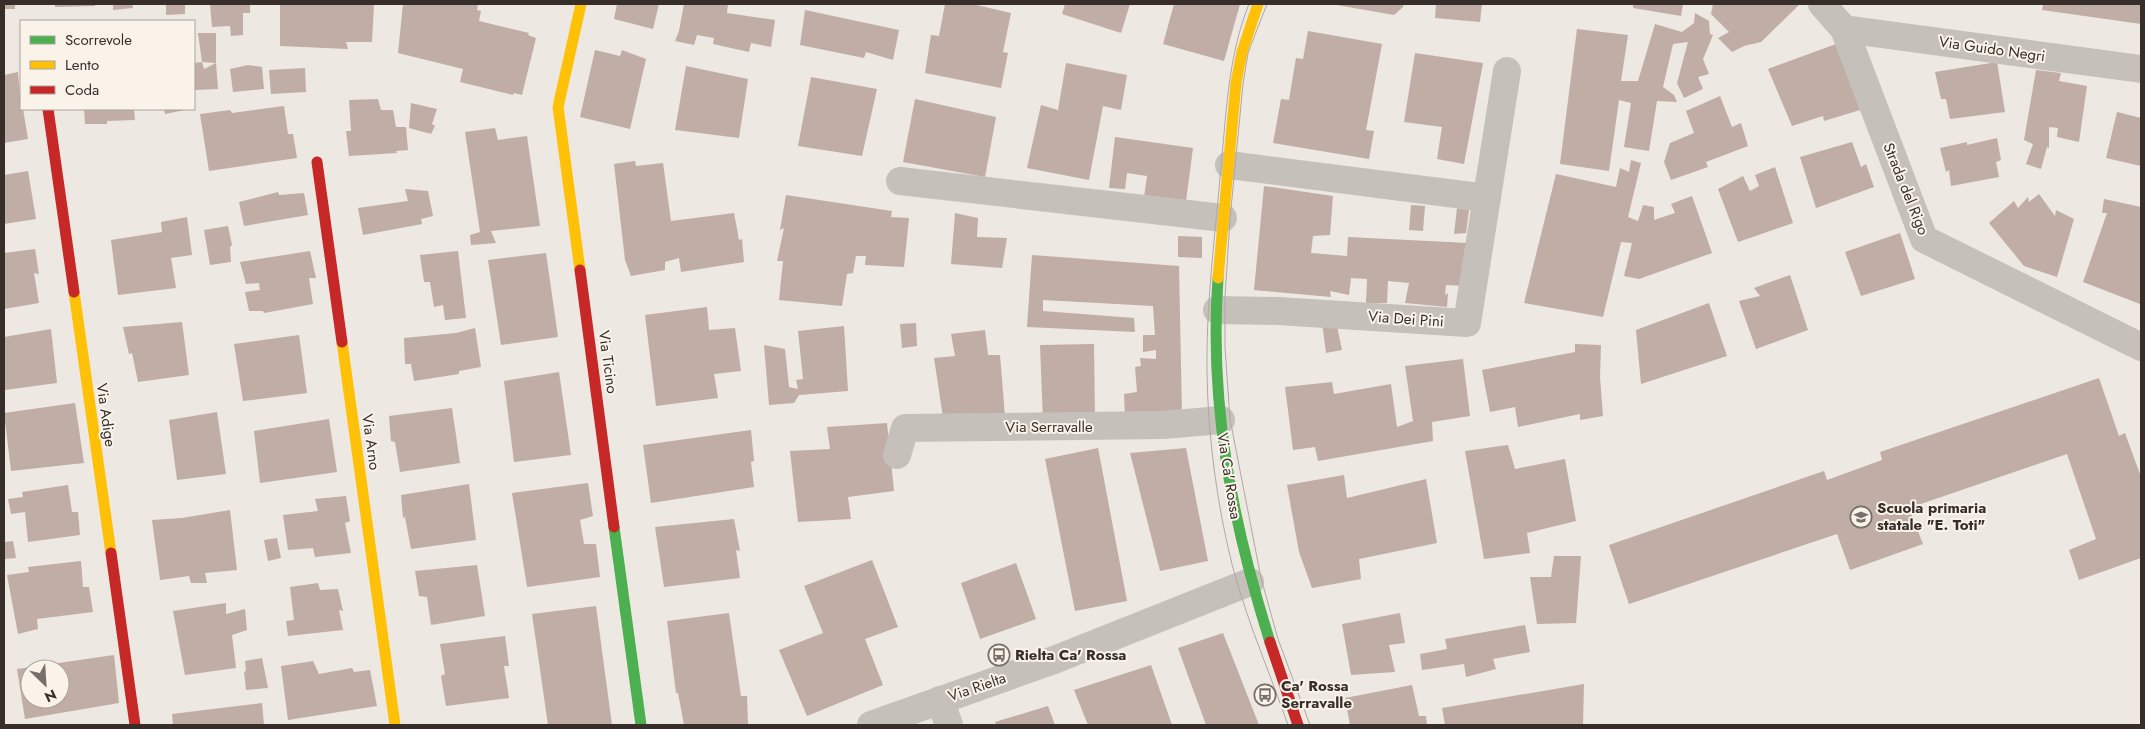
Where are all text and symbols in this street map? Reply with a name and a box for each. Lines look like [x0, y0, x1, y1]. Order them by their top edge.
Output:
legend [20, 20, 195, 110]
text: Scorrevole [65, 29, 132, 51]
street label: Via Guido Negri [1937, 31, 2047, 67]
text: Lento [65, 54, 99, 76]
text: Coda [65, 79, 99, 101]
street label: Strada del Rigo [1877, 140, 1935, 238]
street label: Via Dei Pini [1367, 305, 1445, 333]
street label: Via Ticino [593, 329, 623, 395]
street label: Via Adige [91, 382, 121, 449]
street label: Via Arno [356, 412, 386, 472]
street label: Via Serravalle [1005, 416, 1093, 438]
street label: Via Ca' Rossa [1211, 431, 1247, 521]
place label: Scuola primaria statale "E. Toti" [1877, 497, 1986, 536]
school or university icon: Scuola primaria statale "E. Toti" [1849, 505, 1873, 529]
bus stop icon: Rielta Ca' Rossa [987, 643, 1011, 667]
place label: Rielta Ca' Rossa [1015, 644, 1126, 666]
north arrow [20, 659, 70, 709]
street label: Via Rielta [945, 667, 1009, 707]
place label: Ca' Rossa Serravalle [1281, 675, 1352, 714]
bus stop icon: Ca' Rossa Serravalle [1253, 683, 1277, 707]
text: N [41, 684, 60, 707]

